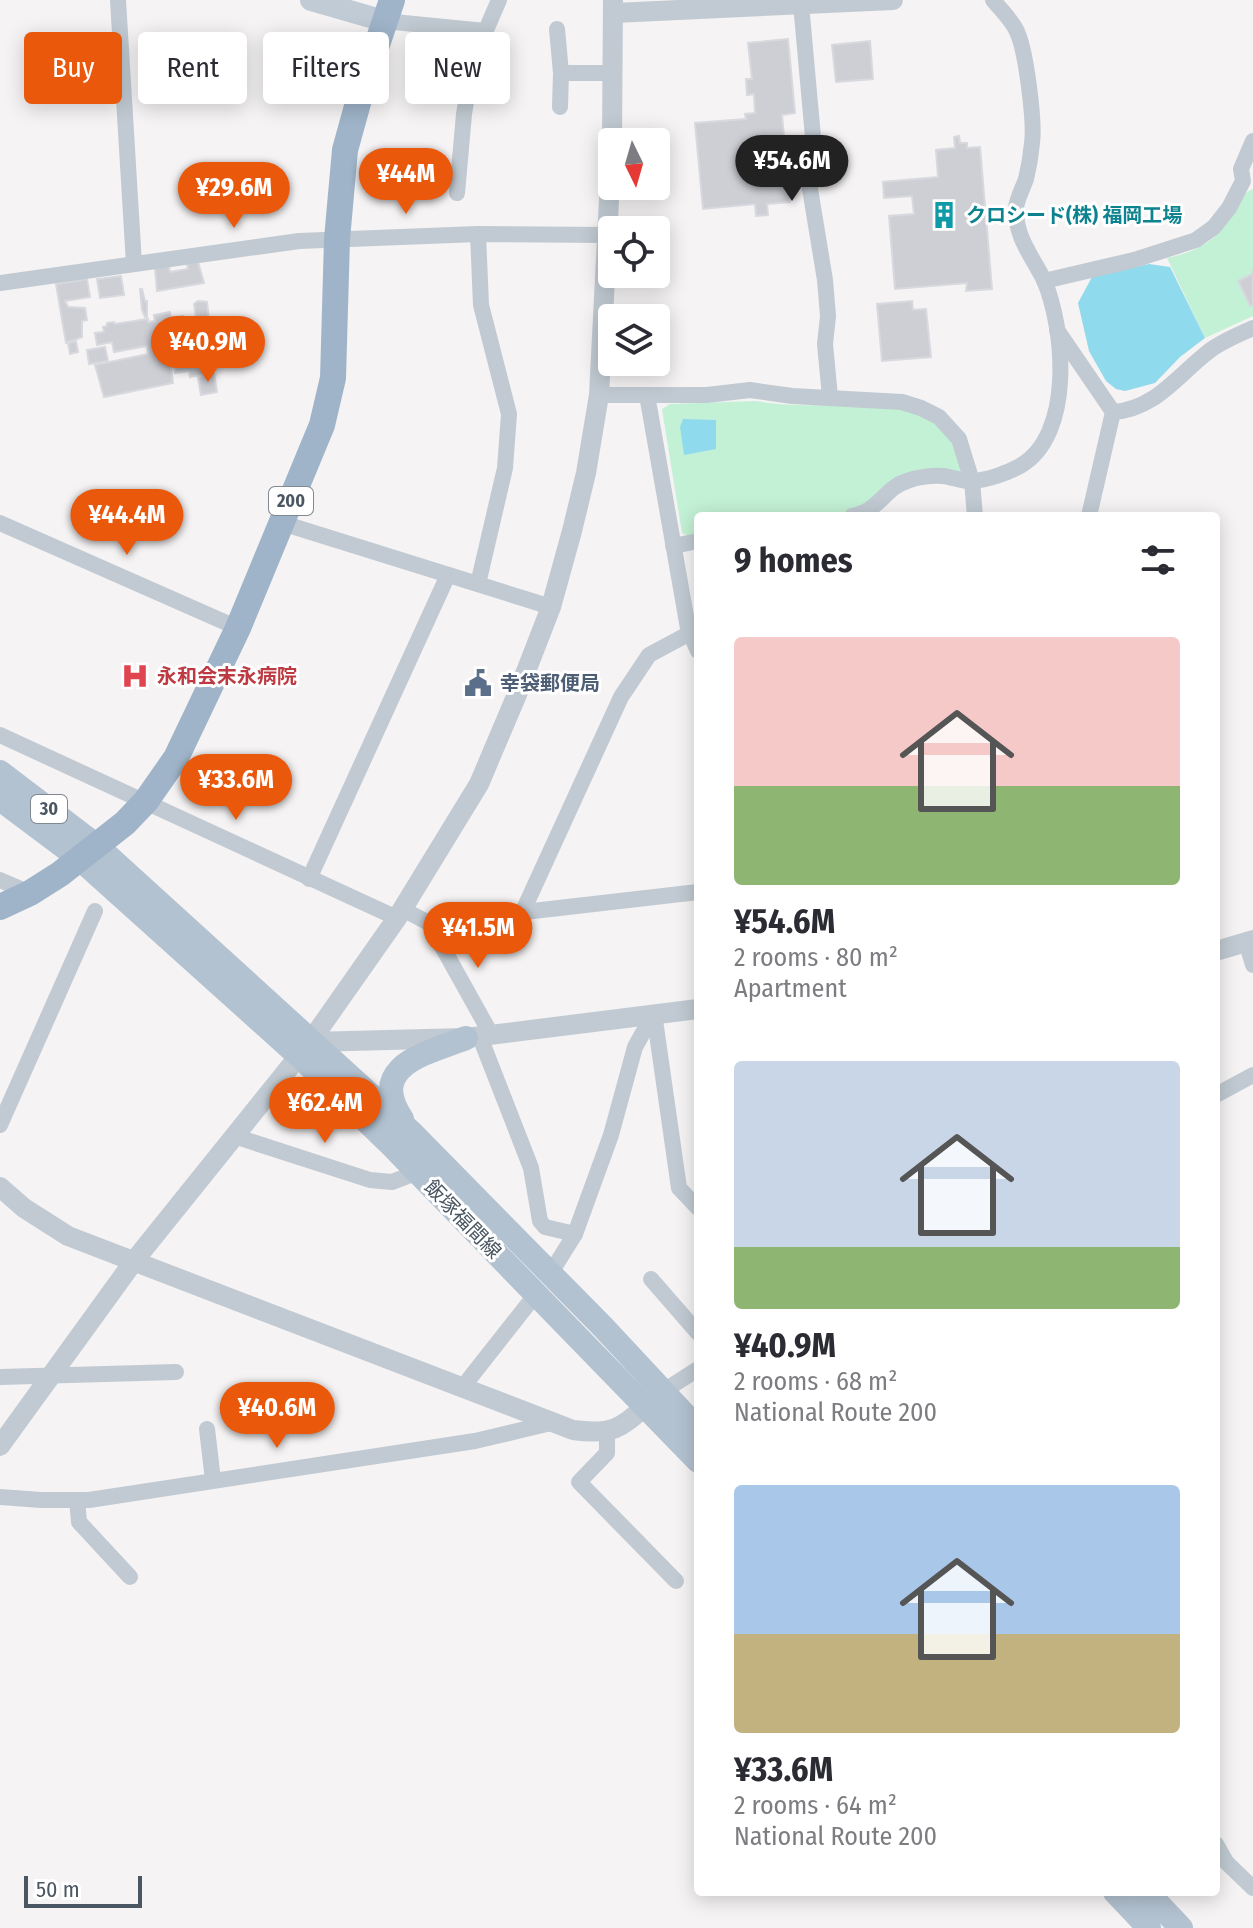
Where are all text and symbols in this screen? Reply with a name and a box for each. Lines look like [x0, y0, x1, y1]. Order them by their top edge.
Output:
chip: Buy [24, 32, 122, 104]
chip: Rent [138, 32, 247, 104]
chip: Filters [263, 32, 389, 104]
chip: New [405, 32, 510, 104]
north arrow [598, 128, 670, 200]
map controls [598, 128, 670, 376]
pin: ¥54.6M [727, 135, 857, 203]
text: ¥54.6M [753, 145, 831, 176]
pin: ¥44M [359, 148, 453, 216]
text: ¥44M [377, 158, 435, 189]
pin: ¥29.6M [169, 162, 299, 230]
text: ¥29.6M [196, 172, 272, 203]
building icon: クロシード(株) 福岡工場 [929, 200, 959, 230]
place label: クロシード(株) 福岡工場 [966, 203, 1182, 227]
button: locate [598, 216, 670, 288]
button: layers [598, 304, 670, 376]
pin: ¥40.9M [143, 316, 273, 384]
text: ¥40.9M [169, 326, 247, 357]
road number: 200 [269, 487, 313, 515]
pin: ¥44.4M [62, 489, 192, 557]
text: ¥44.4M [88, 499, 166, 530]
icon: filters [1136, 538, 1180, 582]
text: 9 homes [734, 540, 853, 581]
hospital icon: 永和会末永病院 [120, 661, 150, 691]
place label: 永和会末永病院 [157, 664, 297, 688]
public building icon: 幸袋郵便局 [463, 668, 493, 698]
place label: 幸袋郵便局 [500, 671, 600, 695]
icon: home [885, 689, 1029, 833]
pin: ¥33.6M [171, 754, 301, 822]
text: ¥33.6M [198, 764, 274, 795]
road number: 30 [31, 795, 67, 823]
text: ¥54.6M [734, 901, 835, 942]
pin: ¥41.5M [413, 902, 543, 970]
text: ¥41.5M [441, 912, 515, 943]
text: 2 rooms · 80 m² [734, 942, 898, 973]
text: Apartment [734, 973, 847, 1004]
pin: ¥62.4M [260, 1077, 390, 1145]
text: ¥62.4M [287, 1087, 363, 1118]
icon: home [885, 1113, 1029, 1257]
street label: 飯塚福間線 [420, 1175, 506, 1263]
text: ¥40.9M [734, 1325, 836, 1366]
text: 2 rooms · 68 m² [734, 1366, 897, 1397]
pin: ¥40.6M [212, 1382, 342, 1450]
text: ¥40.6M [238, 1392, 316, 1423]
text: National Route 200 [734, 1397, 937, 1428]
icon: home [885, 1537, 1029, 1681]
text: ¥33.6M [734, 1749, 833, 1790]
text: 2 rooms · 64 m² [734, 1790, 897, 1821]
text: National Route 200 [734, 1821, 937, 1852]
scale bar [24, 1872, 142, 1908]
text: 50 m [36, 1876, 80, 1903]

